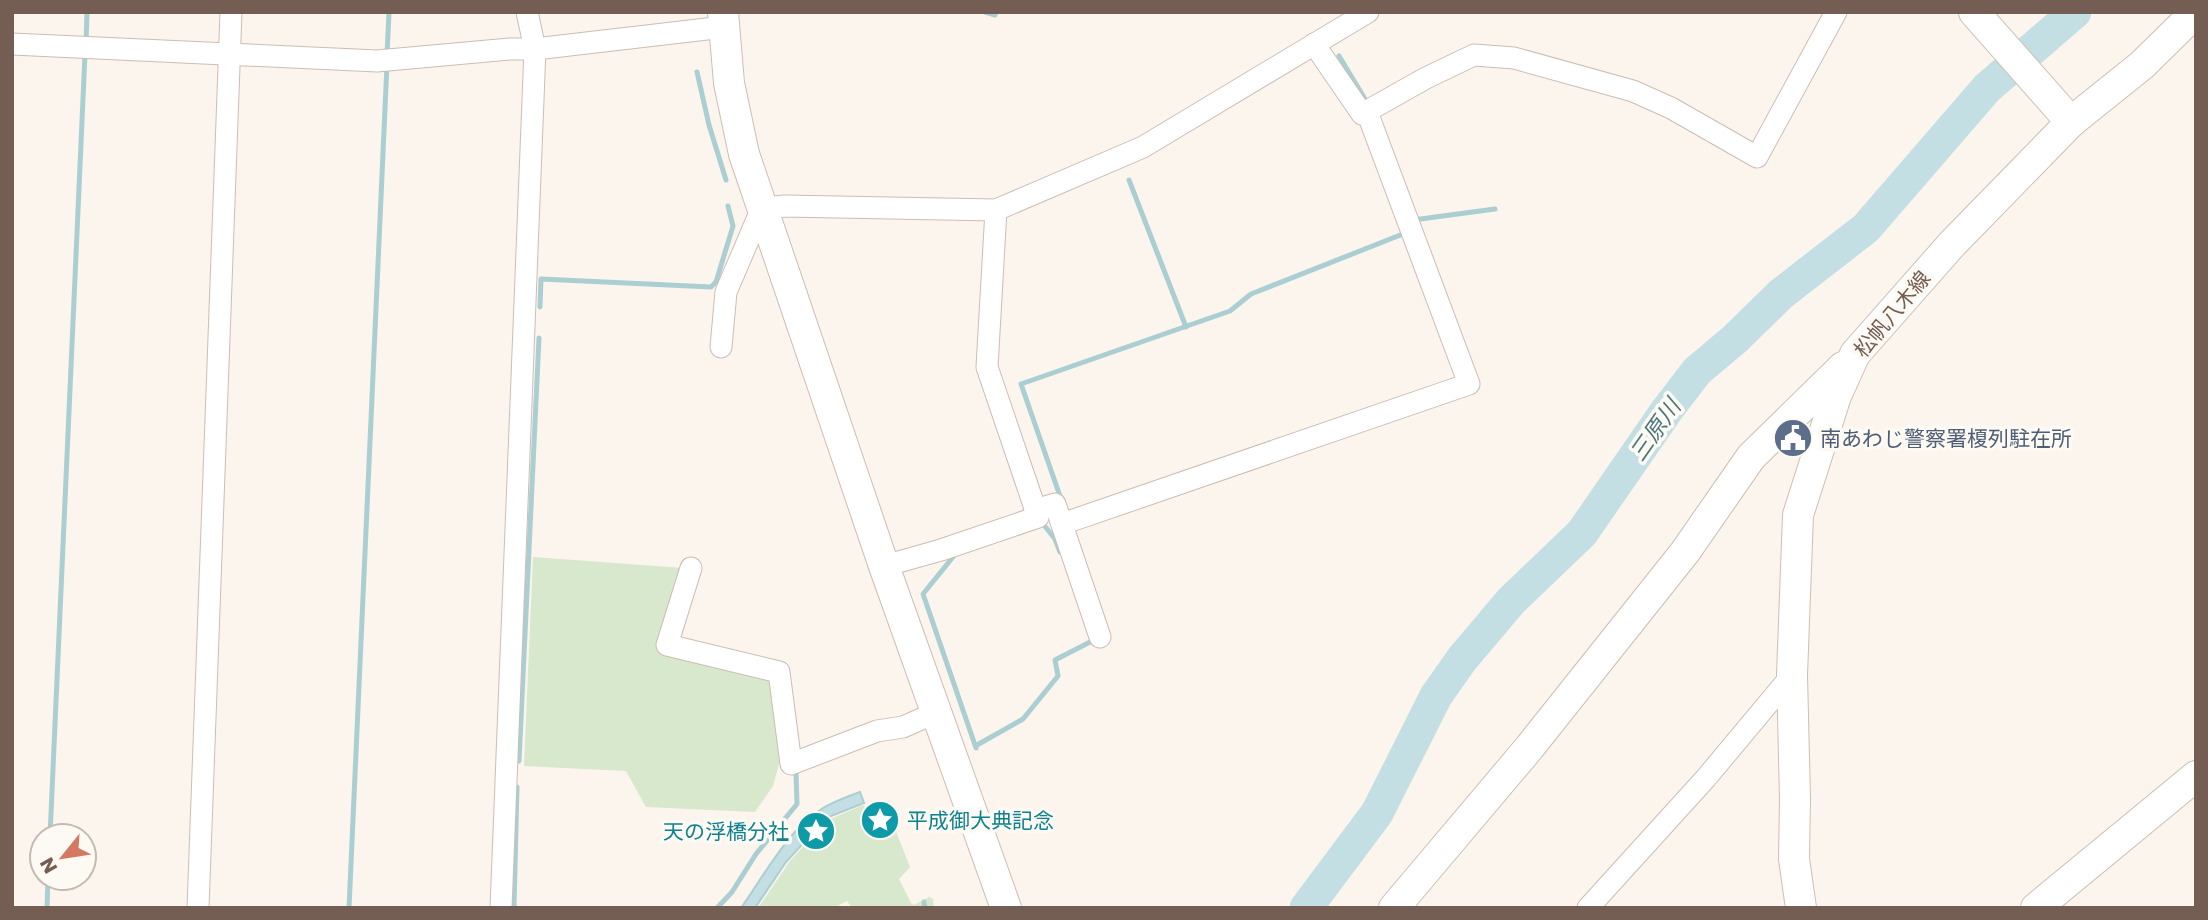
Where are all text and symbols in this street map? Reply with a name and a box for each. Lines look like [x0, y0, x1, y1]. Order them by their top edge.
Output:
street label: 松帆八木線 [1847, 264, 1937, 364]
water label: 三原川 [1622, 390, 1690, 467]
public building icon: 南あわじ警察署榎列駐在所 [1772, 417, 1814, 459]
place label: 南あわじ警察署榎列駐在所 [1820, 424, 2072, 453]
place icon: 平成御大典記念 [859, 799, 901, 841]
place label: 平成御大典記念 [907, 806, 1054, 835]
place icon: 天の浮橋分社 [795, 810, 837, 852]
place label: 天の浮橋分社 [663, 817, 789, 846]
north arrow [28, 822, 98, 892]
text: N [33, 852, 64, 878]

